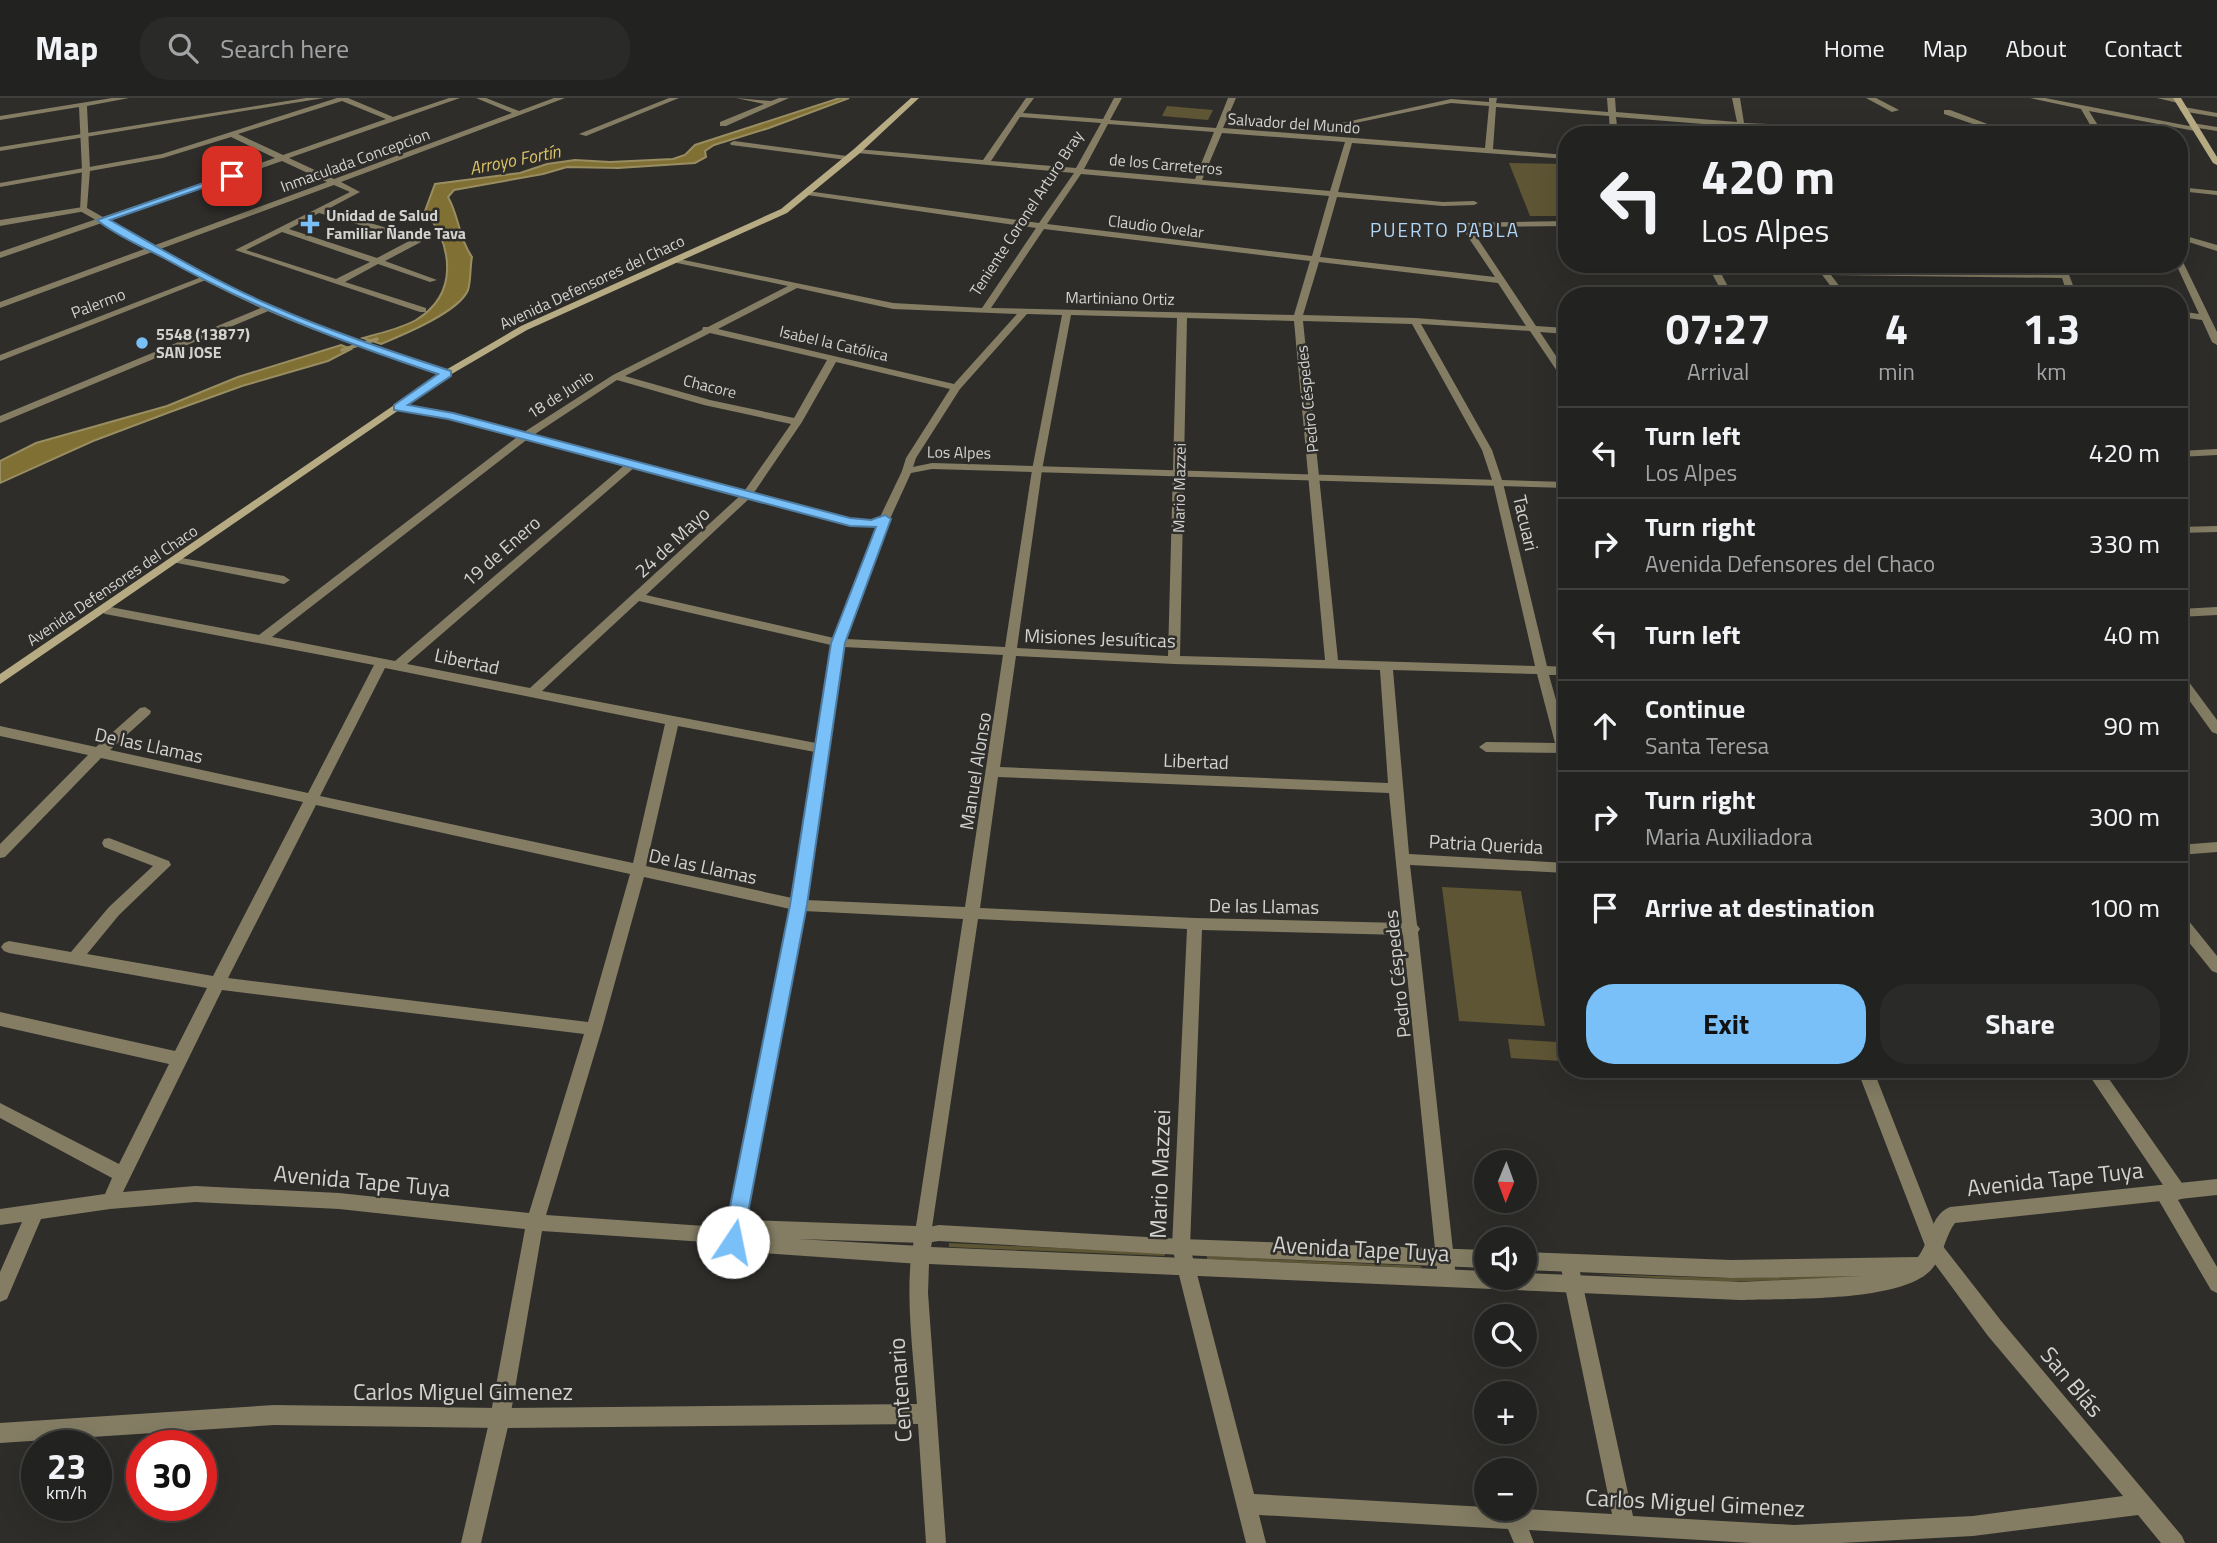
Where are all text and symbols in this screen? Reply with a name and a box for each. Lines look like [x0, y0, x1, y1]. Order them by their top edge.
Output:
search box [140, 17, 630, 80]
text: Map [35, 23, 98, 73]
icon: search [164, 29, 202, 67]
text: Search here [220, 29, 349, 68]
text: Home [1824, 30, 1885, 66]
text: Map [1923, 30, 1968, 66]
text: About [2006, 30, 2066, 66]
text: Contact [2104, 30, 2182, 66]
street label: Salvador del Mundo [1227, 106, 1361, 140]
street label: Inmaculada Concepcion [277, 122, 433, 198]
street label: Teniente Coronel Arturo Bray [963, 125, 1089, 301]
water label: Arroyo Fortín [467, 137, 564, 182]
text: 420 m [1701, 138, 1835, 213]
pin [202, 146, 262, 206]
street label: de los Carreteros [1108, 147, 1224, 181]
icon: left [1586, 154, 1677, 245]
icon: arrive [213, 157, 251, 195]
place label: Unidad de Salud Familiar Ñande Tava [326, 203, 466, 245]
text: Los Alpes [1701, 206, 1829, 254]
street label: Claudio Ovelar [1107, 208, 1206, 244]
marker: Unidad de Salud Familiar Ñande Tava [300, 214, 320, 234]
district label: PUERTO PABLA [1370, 215, 1520, 244]
street label: Avenida Defensores del Chaco [495, 228, 689, 336]
street label: Palermo [67, 282, 129, 324]
street label: Martiniano Ortiz [1065, 285, 1175, 311]
text: 07:27 [1666, 296, 1771, 360]
text: 4 [1885, 296, 1908, 360]
text: 1.3 [2022, 296, 2080, 360]
street label: Isabel la Católica [777, 319, 891, 367]
place label: 5548 (13877) SAN JOSE [156, 322, 250, 364]
marker: 5548 (13877) SAN JOSE [134, 335, 150, 351]
street label: Pedro Céspedes [1289, 344, 1325, 454]
text: Arrival [1687, 354, 1749, 389]
text: min [1878, 354, 1915, 389]
text: km [2036, 354, 2067, 389]
street label: 18 de Junio [522, 363, 598, 425]
street label: Chacore [681, 368, 739, 404]
text: Turn left [1645, 416, 1740, 455]
text: 420 m [2089, 433, 2160, 472]
icon: left [1586, 434, 1624, 472]
street label: Los Alpes [927, 439, 991, 465]
street label: Mario Mazzei [1166, 443, 1192, 533]
text: Los Alpes [1645, 455, 1737, 490]
street label: Tacuari [1506, 492, 1547, 554]
street label: 24 de Mayo [627, 499, 716, 584]
text: Turn right [1645, 507, 1756, 546]
street label: 19 de Enero [455, 508, 546, 593]
street label: Avenida Defensores del Chaco [22, 519, 202, 651]
text: 330 m [2089, 524, 2160, 563]
icon: right [1586, 525, 1624, 563]
text: Avenida Defensores del Chaco [1645, 546, 1935, 581]
text: Turn left [1645, 615, 1740, 654]
text: 40 m [2103, 615, 2160, 654]
icon: left [1586, 616, 1624, 654]
street label: Misiones Jesuíticas [1024, 620, 1176, 655]
street label: Libertad [432, 640, 502, 682]
text: Continue [1645, 689, 1745, 728]
text: 90 m [2103, 706, 2160, 745]
icon: ahead [1586, 707, 1624, 745]
street label: Manuel Alonso [951, 710, 998, 832]
street label: De las Llamas [92, 719, 206, 770]
text: Santa Teresa [1645, 728, 1769, 763]
street label: Libertad [1163, 745, 1229, 776]
text: Turn right [1645, 780, 1756, 819]
text: 300 m [2089, 797, 2160, 836]
icon: right [1586, 798, 1624, 836]
text: Maria Auxiliadora [1645, 819, 1812, 854]
street label: Patria Querida [1428, 826, 1544, 861]
street label: De las Llamas [646, 840, 760, 891]
text: Arrive at destination [1645, 888, 1875, 927]
text: 100 m [2089, 888, 2160, 927]
icon: arrive [1586, 889, 1624, 927]
street label: De las Llamas [1209, 890, 1320, 921]
street label: Pedro Céspedes [1375, 909, 1418, 1039]
button: Exit [1586, 984, 1866, 1064]
button: Share [1880, 984, 2160, 1064]
street label: Mario Mazzei [1140, 1109, 1179, 1239]
north arrow [1474, 1150, 1536, 1213]
map controls [1474, 1150, 1537, 1521]
street label: Avenida Tape Tuya [1965, 1152, 2145, 1205]
street label: Avenida Tape Tuya [272, 1155, 452, 1206]
position arrow [696, 1205, 770, 1279]
street label: Avenida Tape Tuya [1272, 1226, 1451, 1271]
button: sound [1474, 1227, 1537, 1290]
button: search [1474, 1304, 1537, 1367]
street label: Centenario [878, 1336, 921, 1444]
street label: San Blás [2032, 1339, 2112, 1425]
street label: Carlos Miguel Gimenez [353, 1374, 573, 1409]
button: + [1474, 1381, 1537, 1444]
speed limit sign: 30 [126, 1430, 217, 1521]
text: 23 [47, 1439, 86, 1493]
button: − [1474, 1458, 1537, 1521]
text: km/h [46, 1479, 87, 1506]
street label: Carlos Miguel Gimenez [1584, 1479, 1806, 1526]

